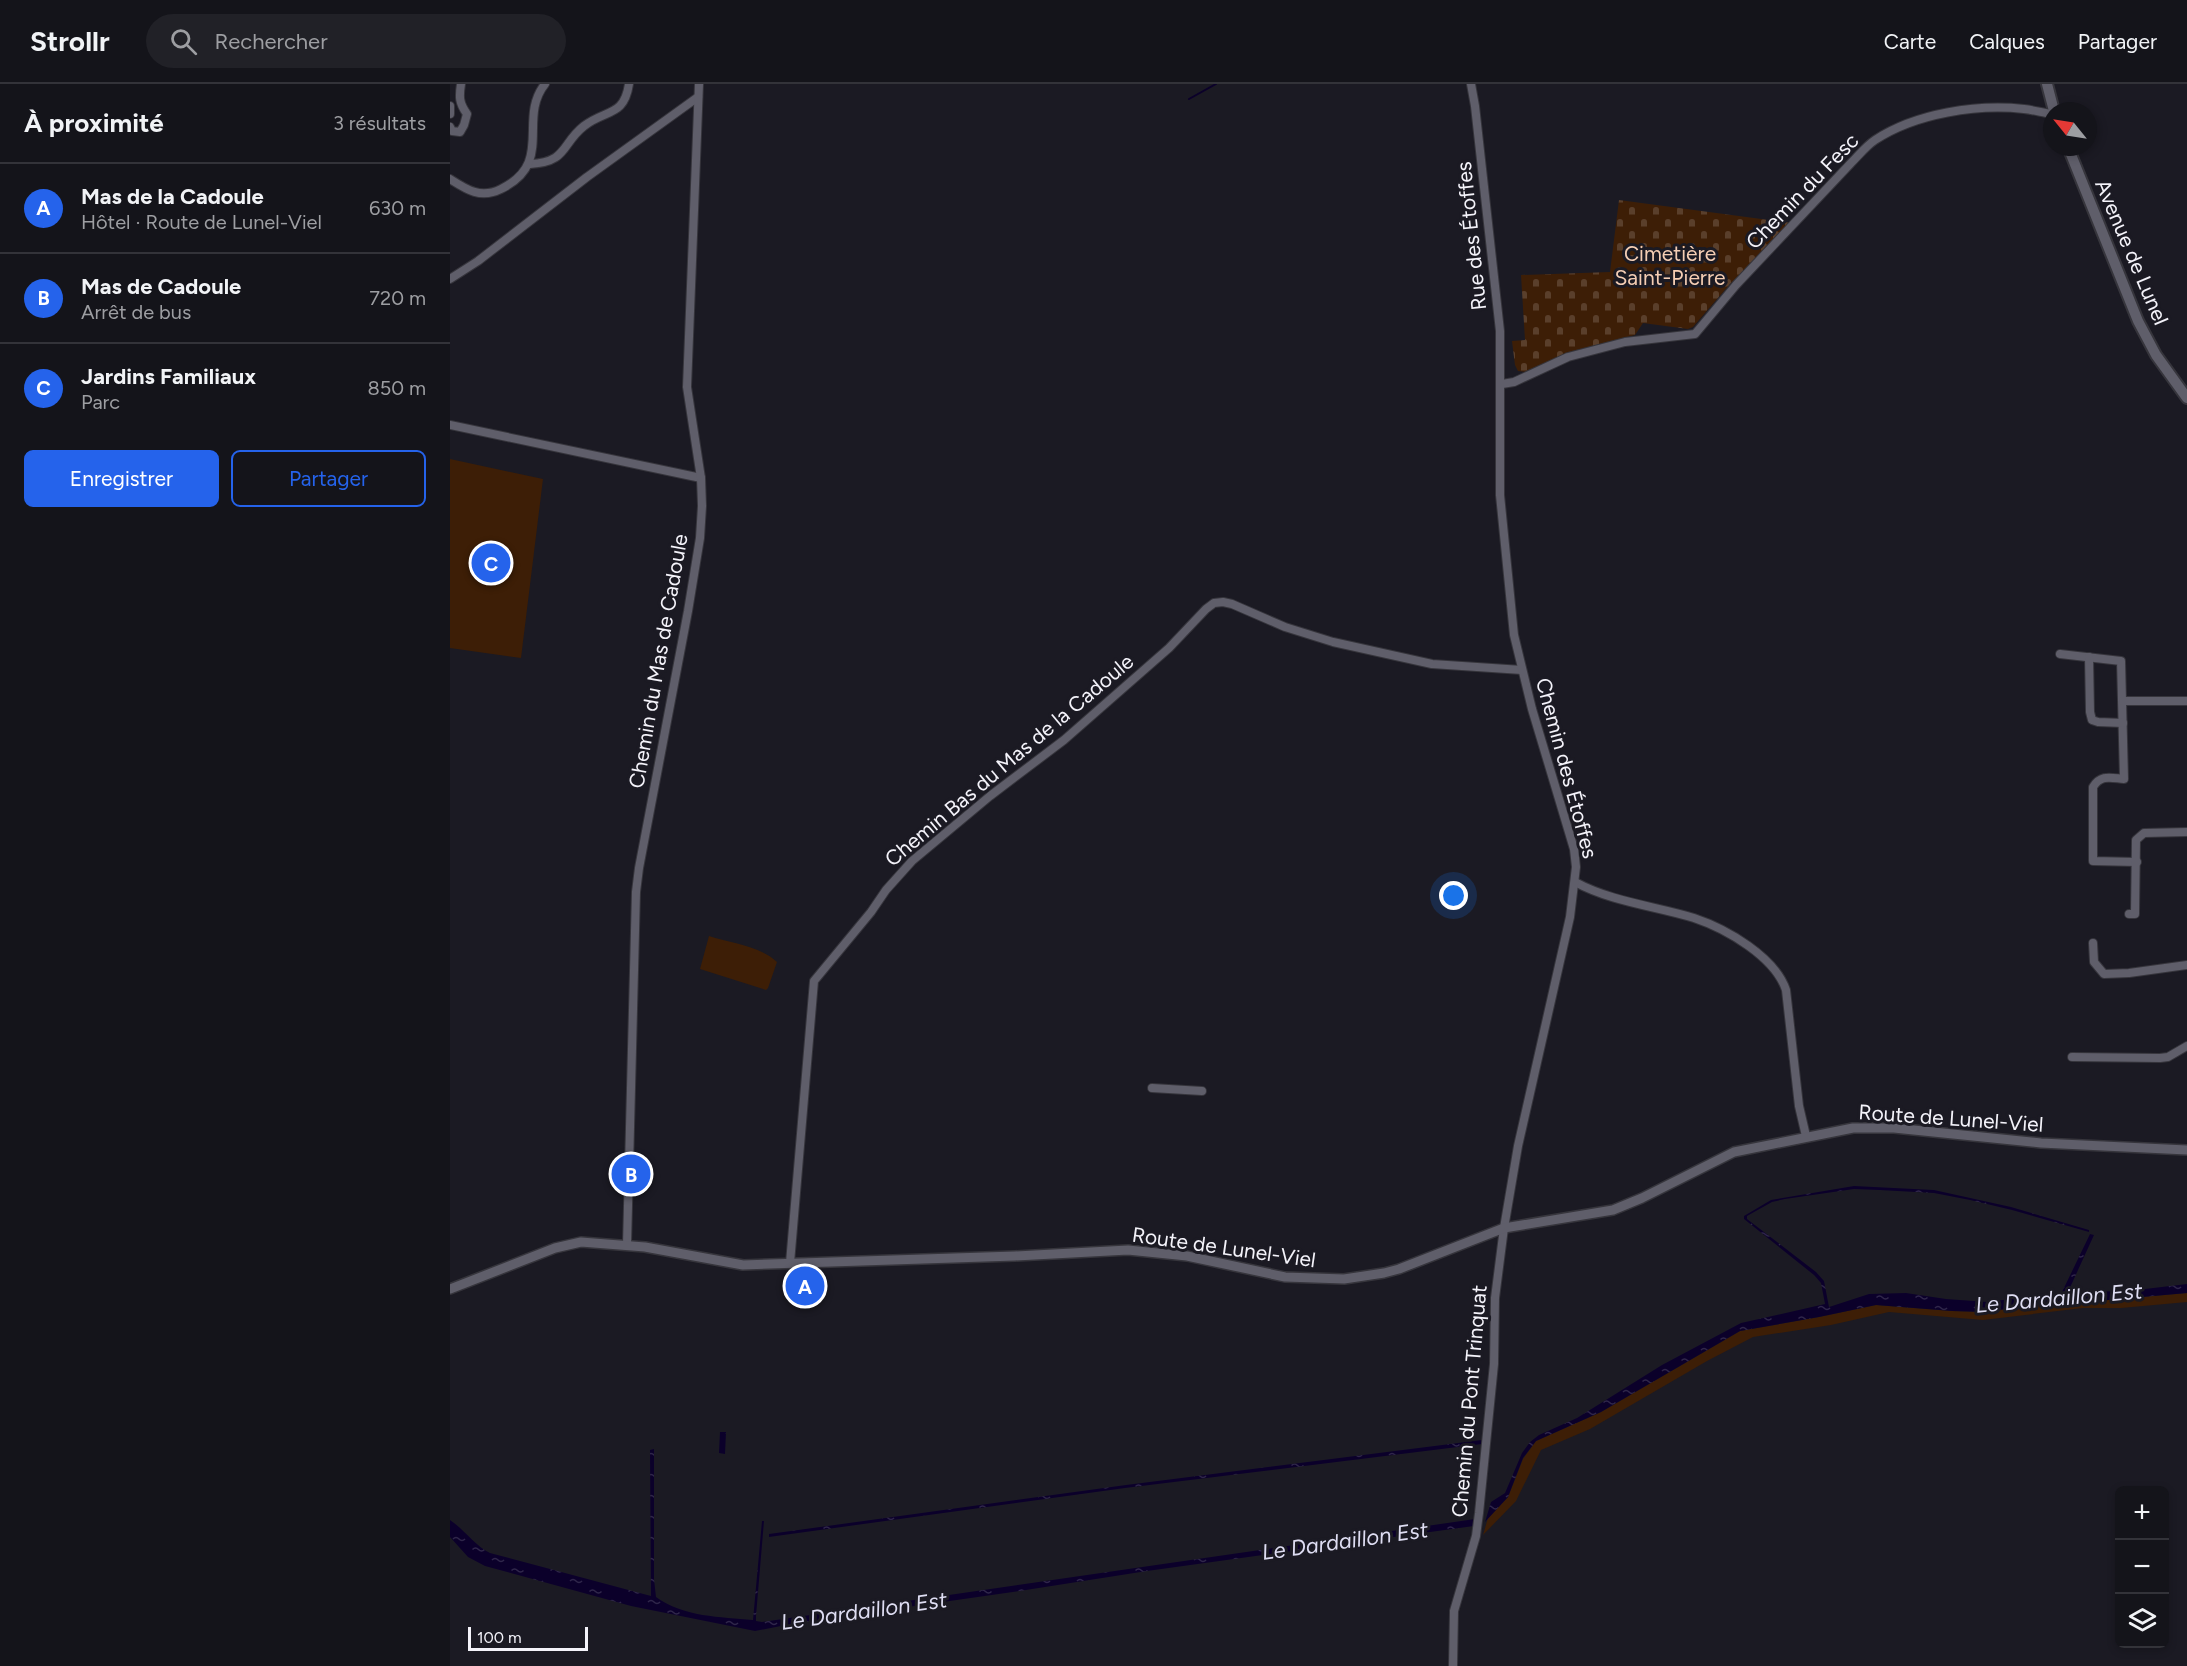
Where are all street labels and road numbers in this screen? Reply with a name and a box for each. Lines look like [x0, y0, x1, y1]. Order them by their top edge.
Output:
street label: Chemin du Fesc [1741, 128, 1863, 254]
street label: Rue des Étoffes [1451, 160, 1491, 312]
street label: Avenue de Lunel [2090, 175, 2174, 329]
street label: Chemin du Mas de Cadoule [623, 532, 693, 790]
street label: Chemin Bas du Mas de la Cadoule [880, 649, 1138, 871]
street label: Chemin des Étoffes [1531, 675, 1603, 861]
street label: Route de Lunel-Viel [1858, 1099, 2044, 1137]
street label: Route de Lunel-Viel [1131, 1222, 1317, 1272]
street label: Chemin du Pont Trinquat [1446, 1284, 1492, 1518]

